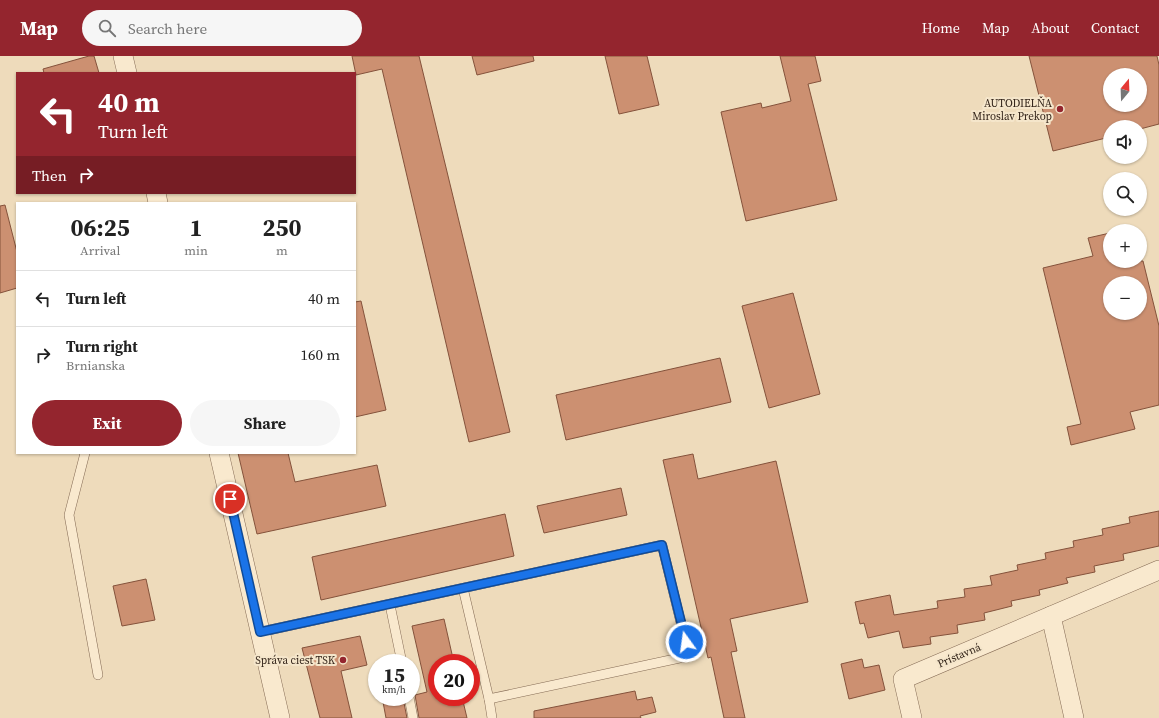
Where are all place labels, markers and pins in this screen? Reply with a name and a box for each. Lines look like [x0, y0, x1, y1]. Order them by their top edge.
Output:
place label: AUTODIELŇA Miroslav Prekop [972, 96, 1053, 124]
marker: AUTODIELŇA Miroslav Prekop [1055, 104, 1065, 114]
pin [213, 482, 247, 516]
place label: Správa ciest TSK [255, 653, 336, 668]
marker: Správa ciest TSK [338, 655, 348, 665]

